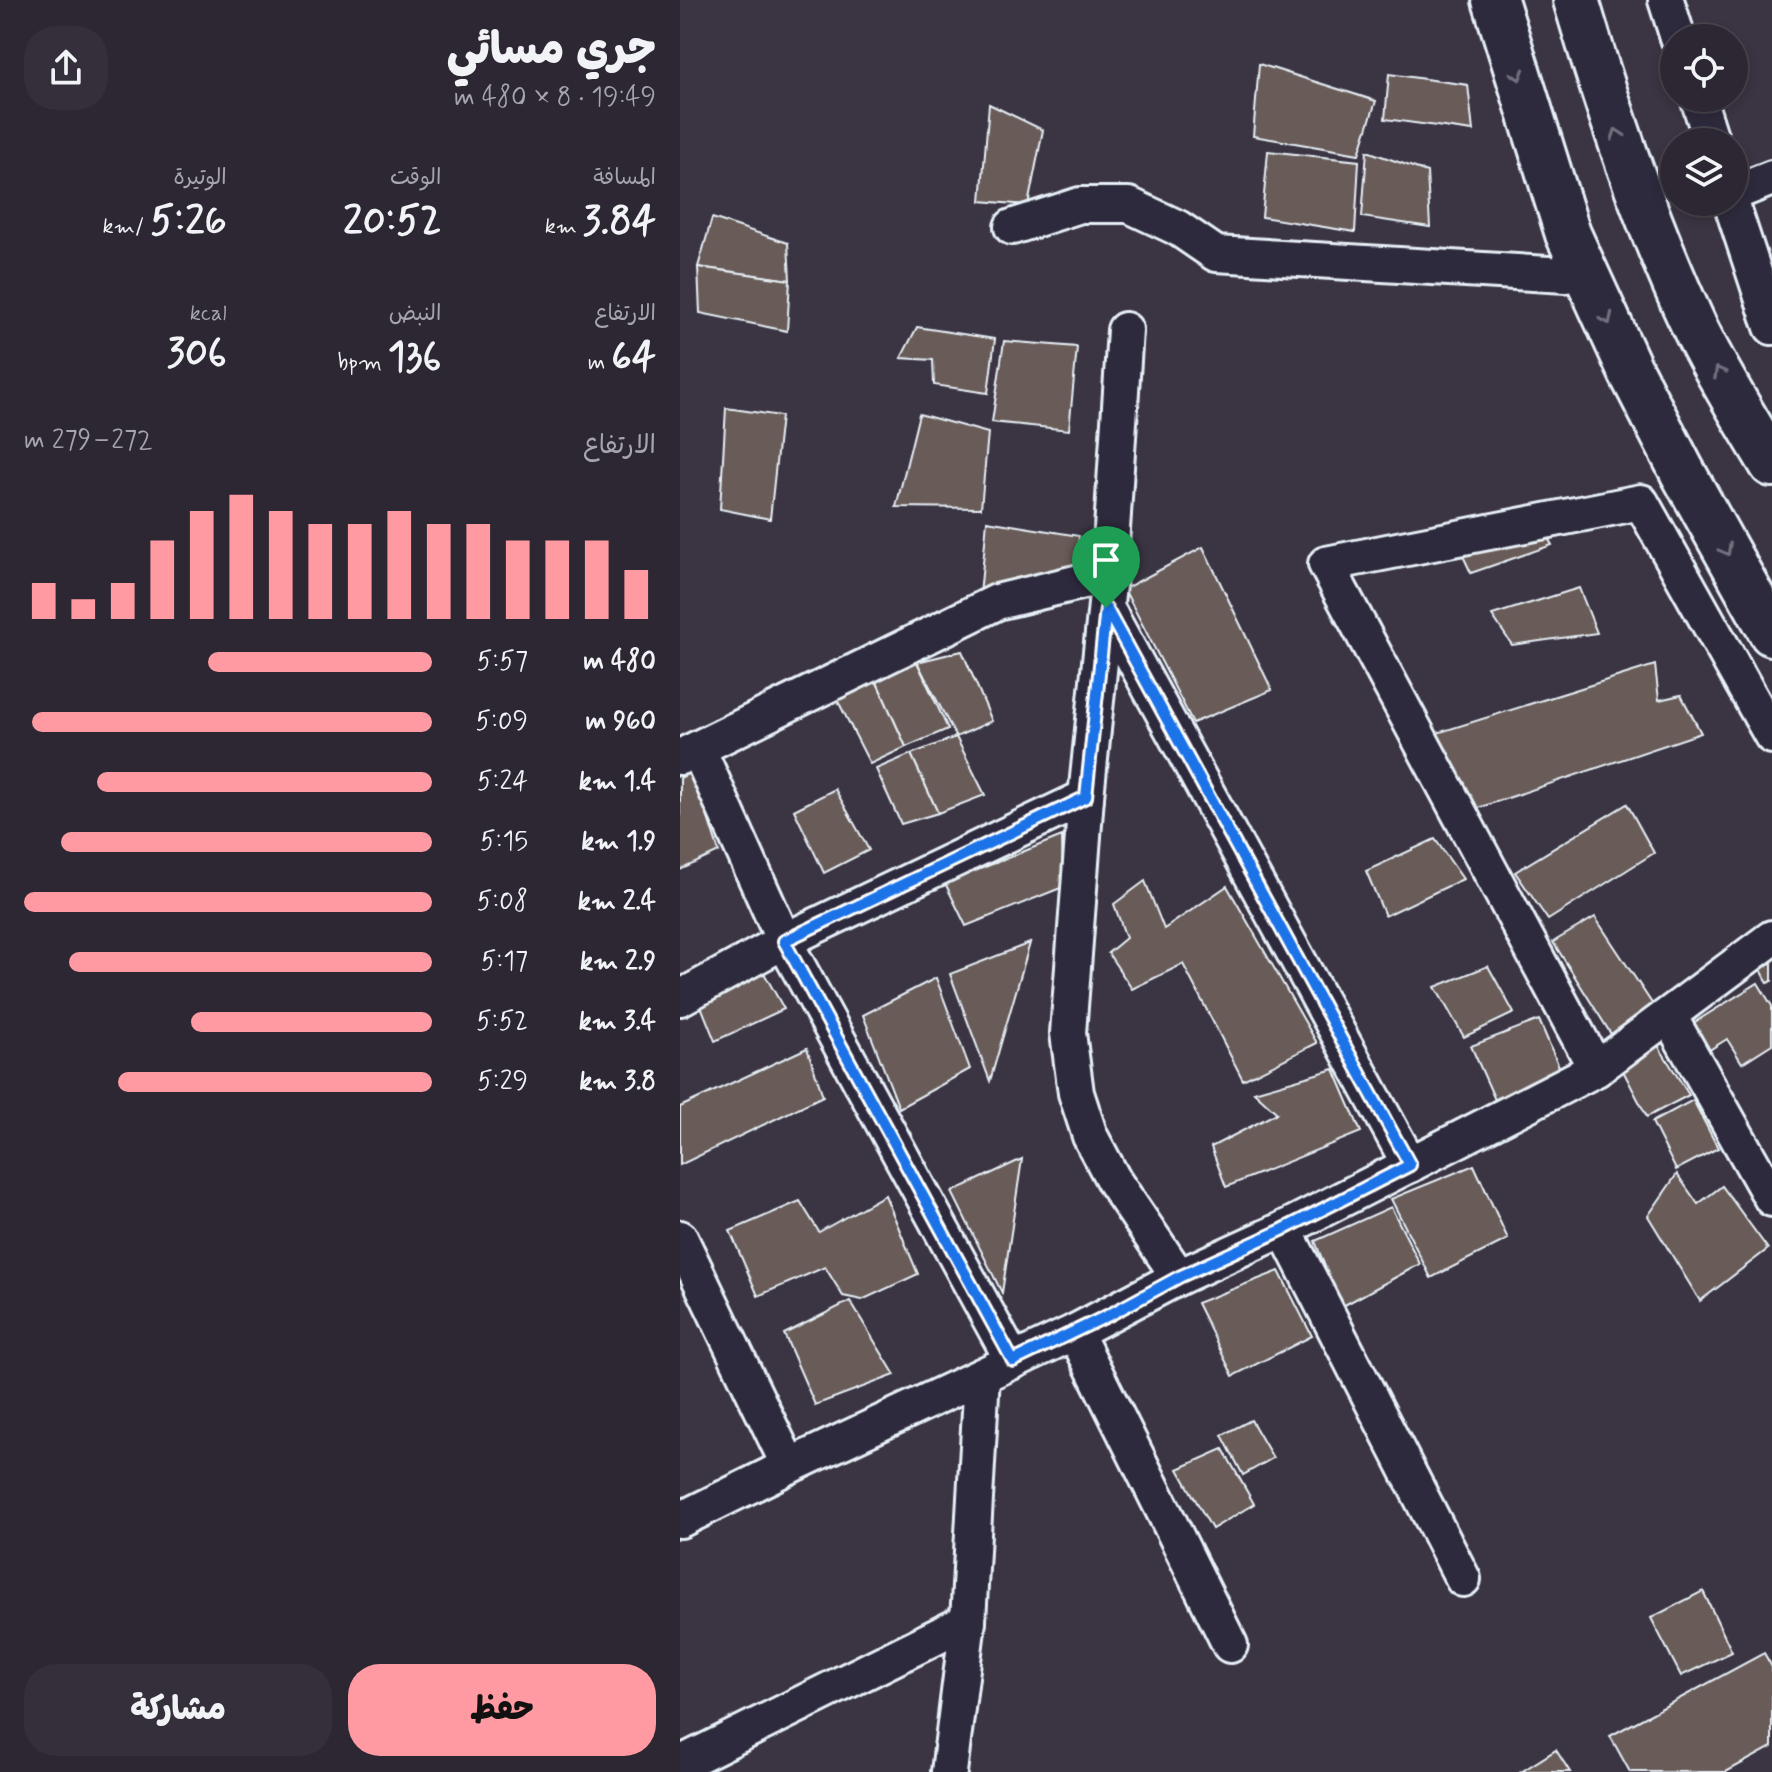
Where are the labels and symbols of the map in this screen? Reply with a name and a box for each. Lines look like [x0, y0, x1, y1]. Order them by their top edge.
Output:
one-way arrow [1509, 67, 1525, 81]
one-way arrow [1611, 127, 1627, 141]
one-way arrow [1597, 310, 1613, 325]
one-way arrow [1714, 366, 1729, 380]
pin [1072, 526, 1140, 608]
one-way arrow [1716, 541, 1731, 556]

